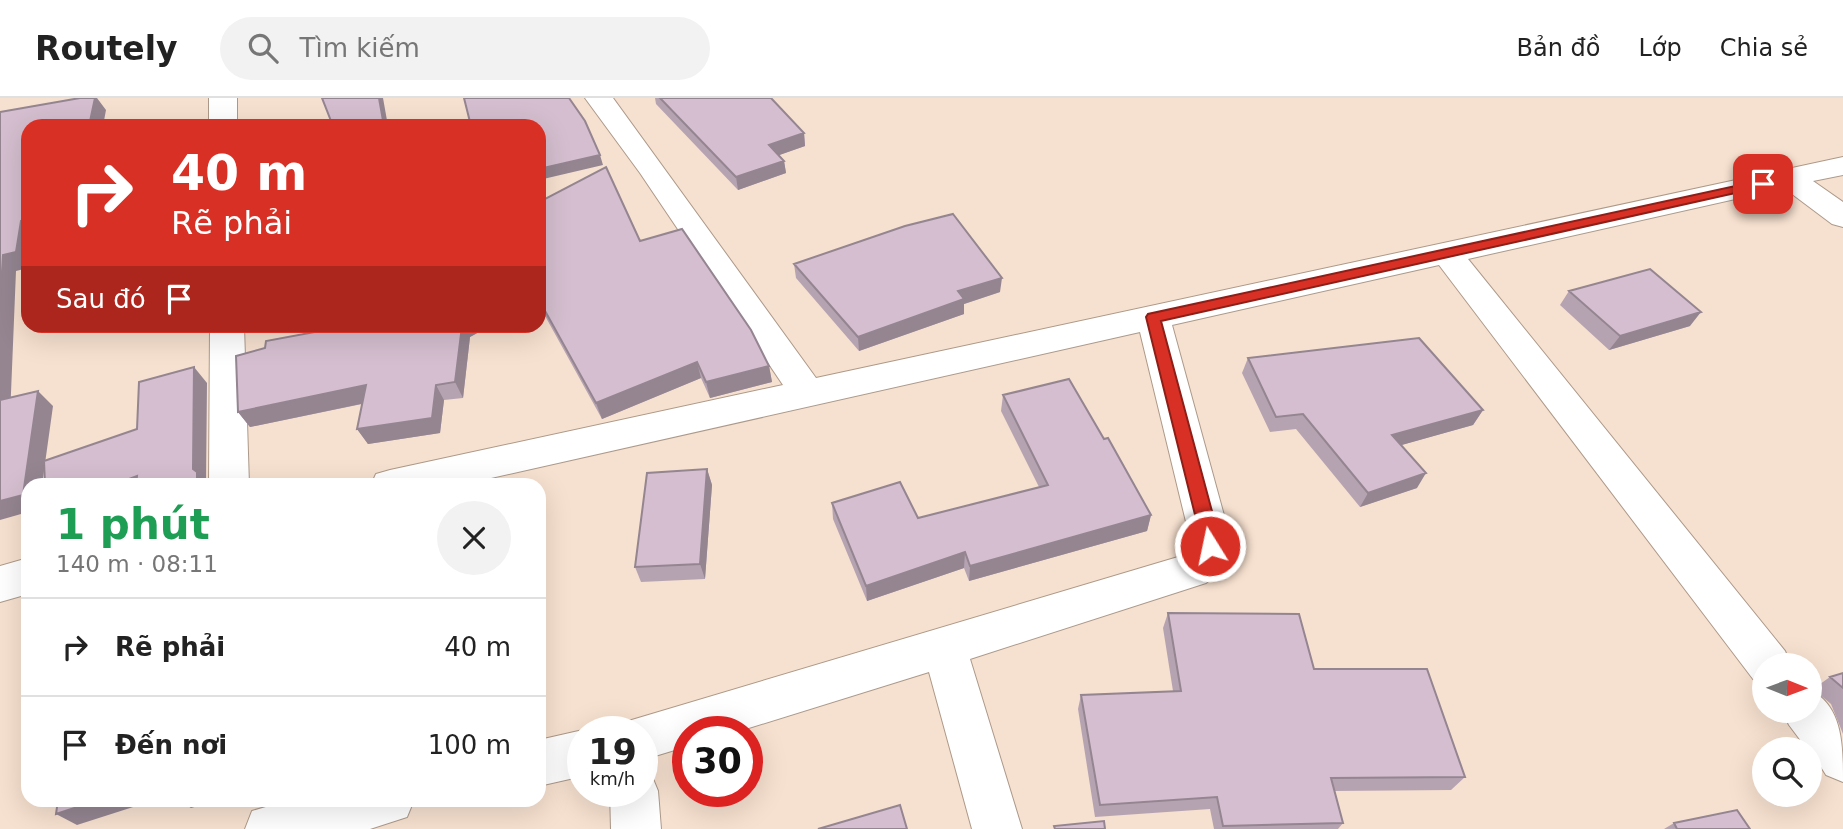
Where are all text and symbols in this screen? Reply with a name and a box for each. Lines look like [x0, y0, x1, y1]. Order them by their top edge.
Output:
search box [220, 17, 710, 80]
text: Routely [35, 29, 178, 68]
icon: search [244, 29, 282, 67]
text: Tìm kiếm [300, 33, 420, 63]
text: Bản đồ [1517, 34, 1600, 62]
text: Lớp [1638, 34, 1682, 62]
text: Chia sẻ [1720, 34, 1808, 62]
text: 40 m [171, 145, 307, 202]
icon: right [56, 147, 147, 238]
pin [1733, 154, 1793, 214]
icon: arrive [1744, 165, 1782, 203]
text: Rẽ phải [171, 204, 292, 242]
icon: arrive [160, 280, 198, 318]
text: Sau đó [56, 284, 146, 314]
text: 1 phút [56, 500, 210, 549]
button: close [437, 501, 511, 575]
position arrow [1173, 509, 1247, 583]
text: 140 m · 08:11 [56, 551, 218, 577]
icon: right [56, 628, 94, 666]
text: Rẽ phải [115, 632, 225, 662]
text: 40 m [444, 632, 511, 662]
north arrow [1752, 653, 1822, 723]
map controls [1752, 653, 1822, 807]
speed limit sign: 30 [672, 716, 763, 807]
icon: arrive [56, 726, 94, 764]
text: Đến nơi [115, 730, 227, 760]
text: 100 m [428, 730, 511, 760]
text: 19 [588, 732, 637, 772]
button: search [1752, 737, 1822, 807]
text: km/h [590, 768, 635, 789]

